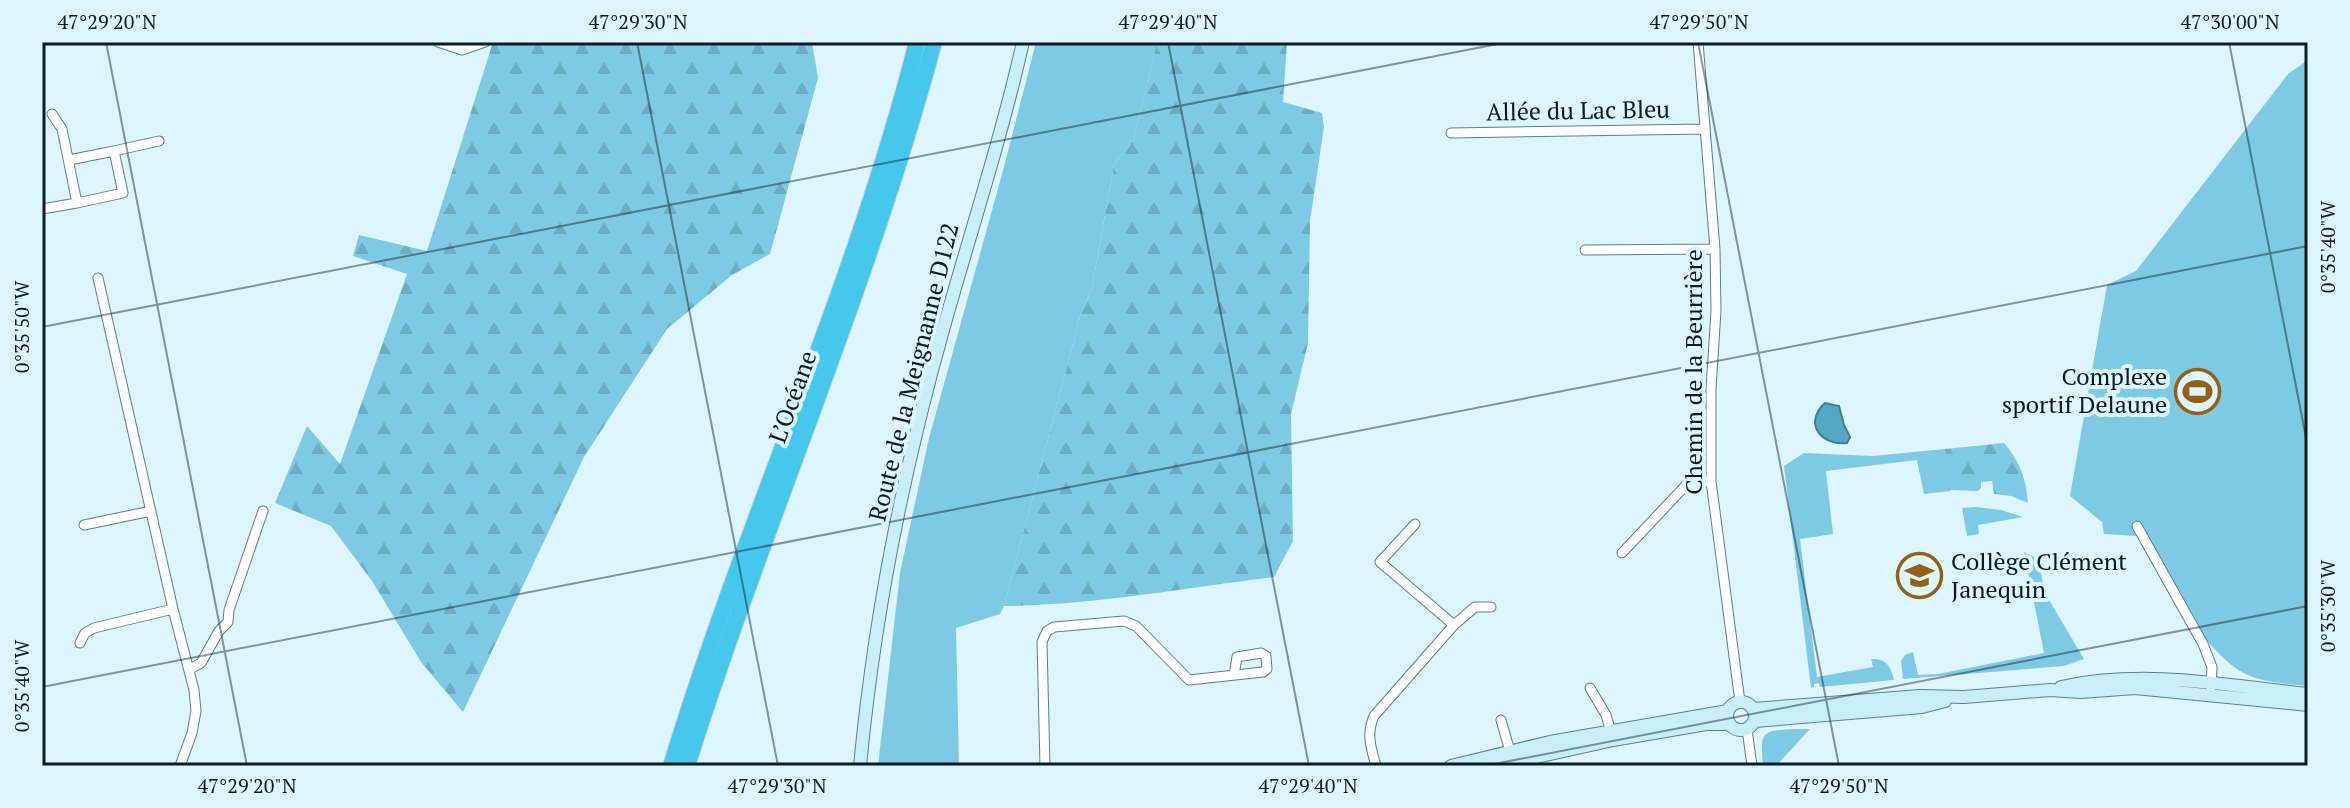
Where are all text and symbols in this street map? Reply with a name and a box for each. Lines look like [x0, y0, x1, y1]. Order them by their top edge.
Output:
text: 47°29'20"N [57, 8, 157, 35]
text: 47°29'30"N [588, 8, 688, 35]
text: 47°29'40"N [1118, 8, 1218, 35]
text: 47°29'50"N [1649, 8, 1749, 35]
text: 47°30'00"N [2180, 8, 2280, 35]
street label: Allée du Lac Bleu [1486, 92, 1670, 128]
text: 0°35'40"W [2314, 200, 2341, 293]
street label: Route de la Meignanne D122 [860, 219, 966, 524]
street label: Chemin de la Beurrière [1677, 249, 1709, 495]
text: 0°35'50"W [8, 280, 35, 373]
street label: L’Océane [761, 346, 823, 447]
place label: Complexe sportif Delaune [2002, 360, 2167, 420]
sports icon: Complexe sportif Delaune [2174, 367, 2222, 415]
place label: Collège Clément Janequin [1951, 545, 2127, 605]
school or university icon: Collège Clément Janequin [1896, 552, 1944, 600]
text: 0°35'30"W [2314, 559, 2341, 652]
text: 0°35'40"W [8, 639, 35, 732]
text: 47°29'20"N [197, 772, 297, 799]
text: 47°29'30"N [727, 772, 827, 799]
text: 47°29'40"N [1258, 772, 1358, 799]
text: 47°29'50"N [1789, 772, 1889, 799]

